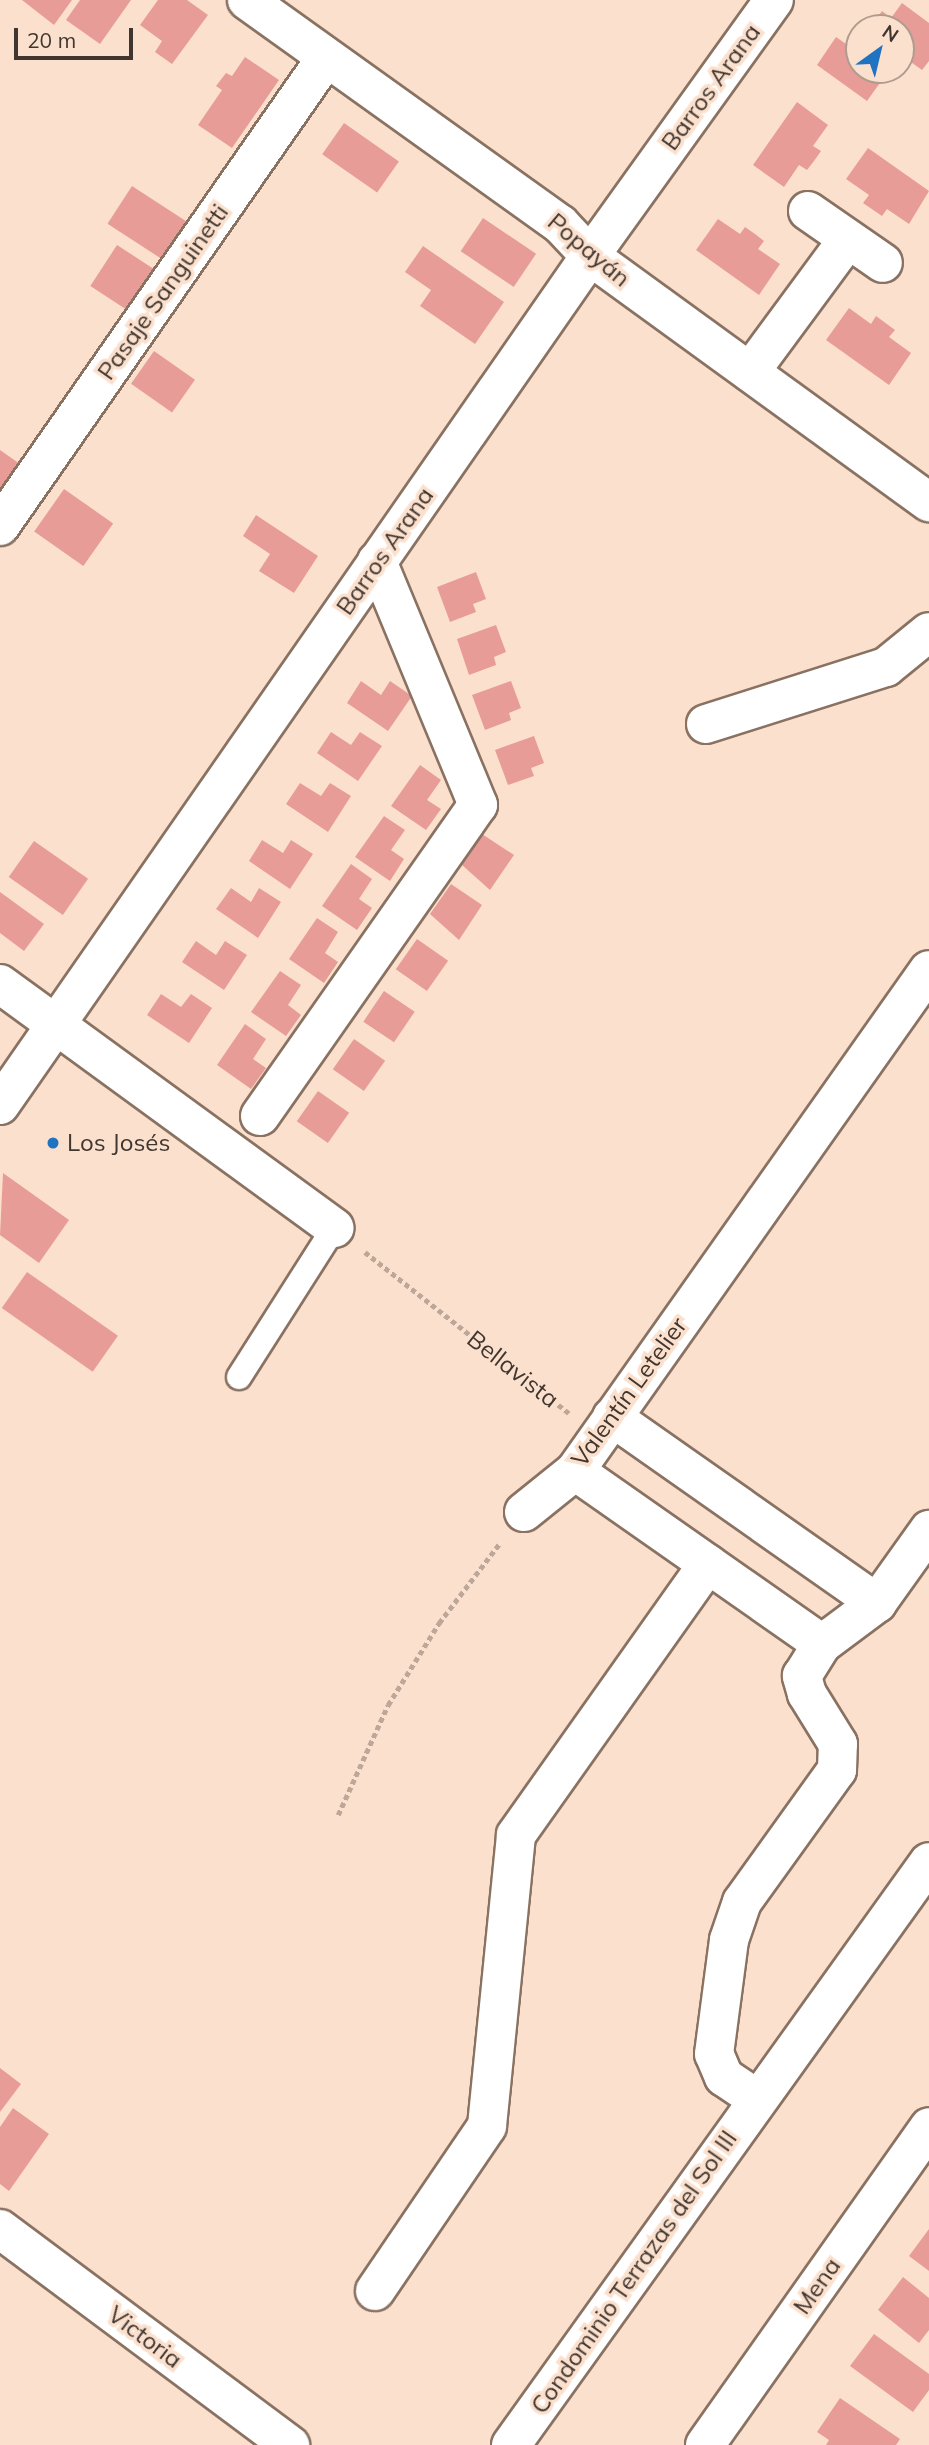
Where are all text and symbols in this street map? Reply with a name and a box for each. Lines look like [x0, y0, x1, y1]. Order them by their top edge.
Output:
scale bar [18, 14, 136, 58]
north arrow [845, 14, 915, 84]
street label: Barros Arana [656, 18, 766, 156]
text: N [878, 19, 903, 47]
text: 20 m [27, 27, 76, 53]
street label: Pasaje Sanguinetti [92, 199, 234, 385]
street label: Popayán [542, 207, 636, 293]
street label: Barros Arana [330, 482, 440, 620]
place label: Los Josés [67, 1129, 170, 1157]
marker: Los Josés [45, 1135, 61, 1151]
street label: Valentín Letelier [565, 1312, 693, 1472]
street label: Bellavista [462, 1324, 564, 1414]
street label: Condominio Terrazas del Sol III [525, 2125, 743, 2419]
street label: Mena [787, 2252, 847, 2320]
street label: Victoria [102, 2300, 188, 2374]

